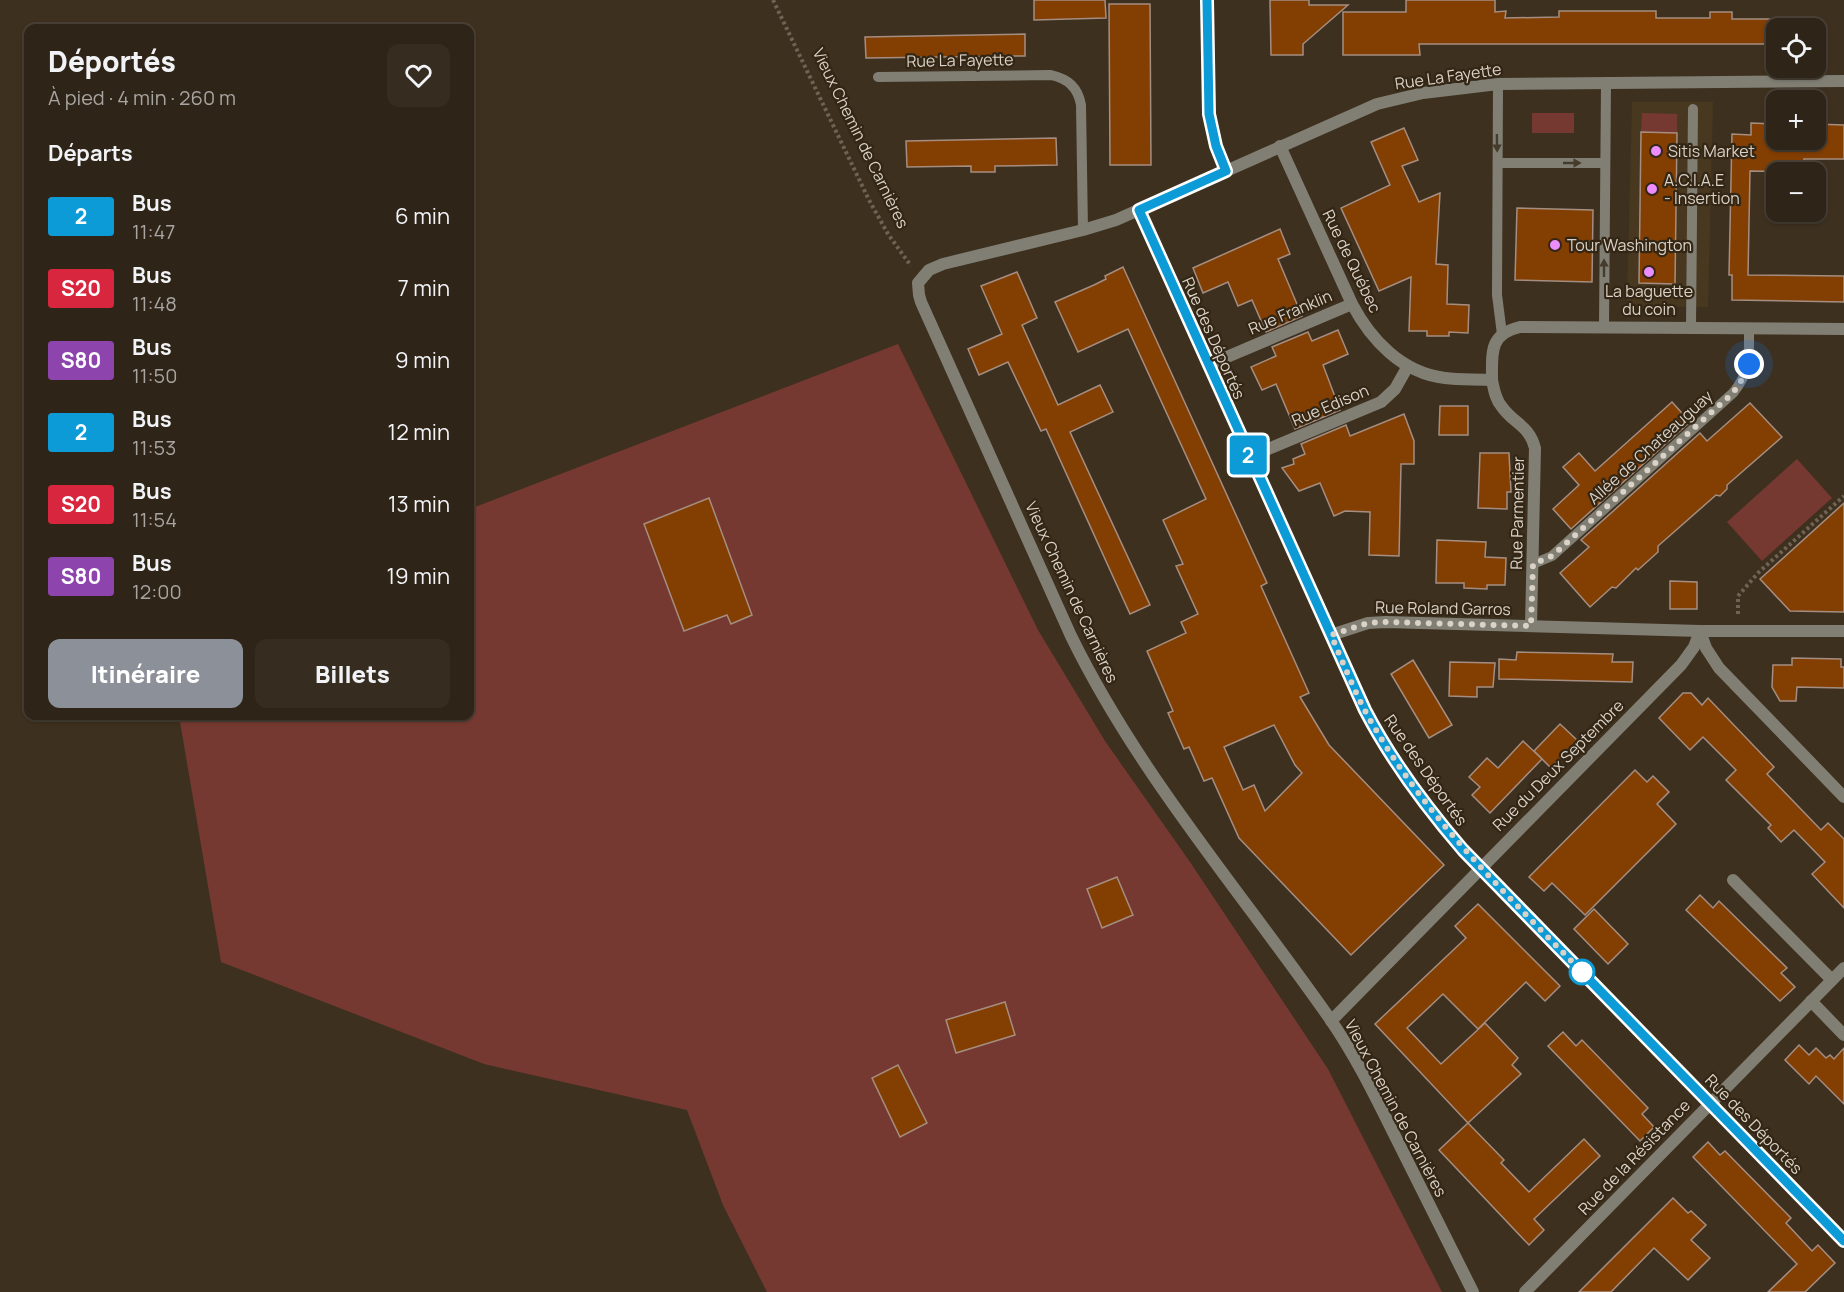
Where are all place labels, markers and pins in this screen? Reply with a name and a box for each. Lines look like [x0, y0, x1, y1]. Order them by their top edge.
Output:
place label: Sitis Market [1668, 140, 1755, 162]
marker: Sitis Market [1649, 144, 1663, 158]
place label: A.C.I.A.E - Insertion [1664, 169, 1740, 209]
marker: A.C.I.A.E - Insertion [1645, 182, 1659, 196]
place label: Tour Washington [1567, 234, 1692, 256]
marker: Tour Washington [1548, 238, 1562, 252]
marker: La baguette du coin [1642, 265, 1656, 279]
place label: La baguette du coin [1605, 280, 1693, 320]
unlabelled marker [1569, 959, 1595, 985]

